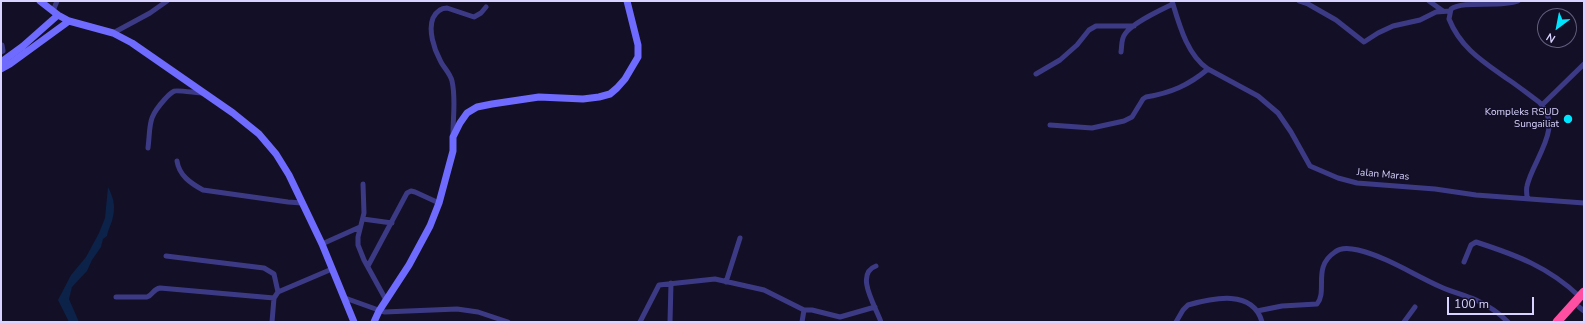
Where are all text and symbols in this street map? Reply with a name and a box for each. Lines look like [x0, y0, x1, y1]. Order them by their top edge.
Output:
north arrow [1537, 8, 1577, 48]
text: N [1543, 29, 1558, 46]
place label: Kompleks RSUD Sungailiat [1485, 107, 1559, 130]
marker: Kompleks RSUD Sungailiat [1562, 113, 1574, 125]
street label: Jalan Maras [1356, 167, 1410, 183]
scale bar [1449, 289, 1536, 315]
text: 100 m [1454, 296, 1489, 312]

